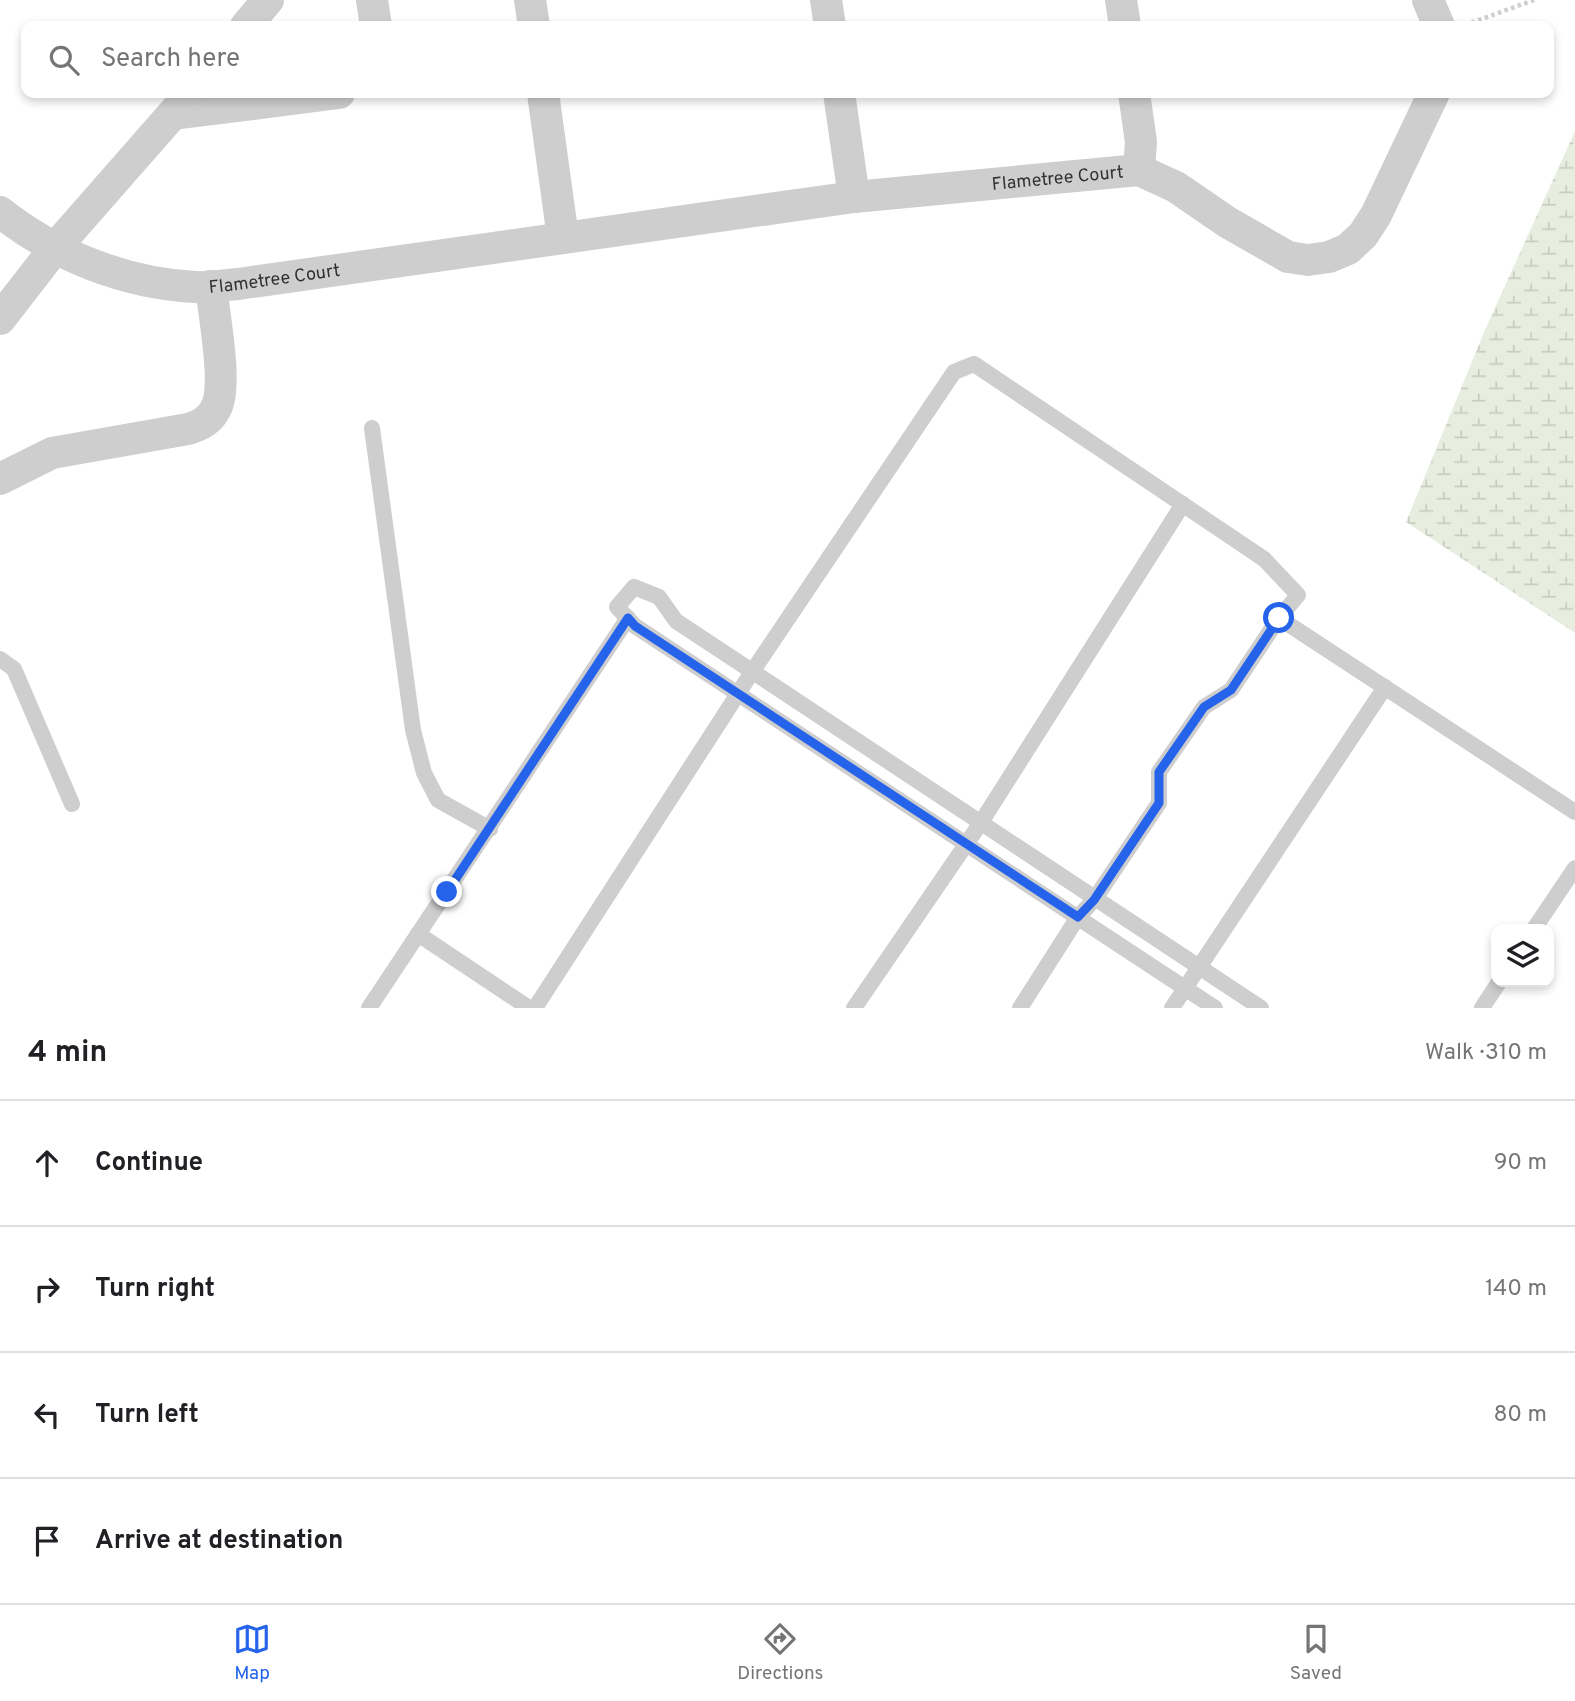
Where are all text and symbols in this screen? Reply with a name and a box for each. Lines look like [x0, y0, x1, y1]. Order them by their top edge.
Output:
search box [21, 21, 1554, 98]
icon: search [45, 41, 83, 79]
text: Search here [101, 43, 240, 76]
street label: Flametree Court [991, 162, 1125, 197]
street label: Flametree Court [208, 260, 342, 300]
route start [1263, 602, 1294, 633]
route end [431, 876, 462, 907]
map controls [1491, 924, 1554, 987]
button: layers [1491, 924, 1554, 987]
text: 4 min [28, 1035, 107, 1072]
text: Walk · 310 m [1425, 1039, 1547, 1068]
icon: ahead [28, 1144, 66, 1182]
text: Continue [95, 1147, 203, 1180]
text: 90 m [1494, 1149, 1547, 1178]
icon: right [28, 1270, 66, 1308]
text: Turn right [95, 1273, 215, 1306]
text: 140 m [1485, 1275, 1547, 1304]
icon: left [28, 1396, 66, 1434]
text: Turn left [95, 1399, 199, 1432]
text: 80 m [1494, 1401, 1547, 1430]
icon: arrive [28, 1522, 66, 1560]
text: Arrive at destination [95, 1525, 343, 1558]
tab: Map [233, 1620, 271, 1686]
tab: Directions [737, 1620, 824, 1686]
tab: Saved [1290, 1620, 1342, 1686]

